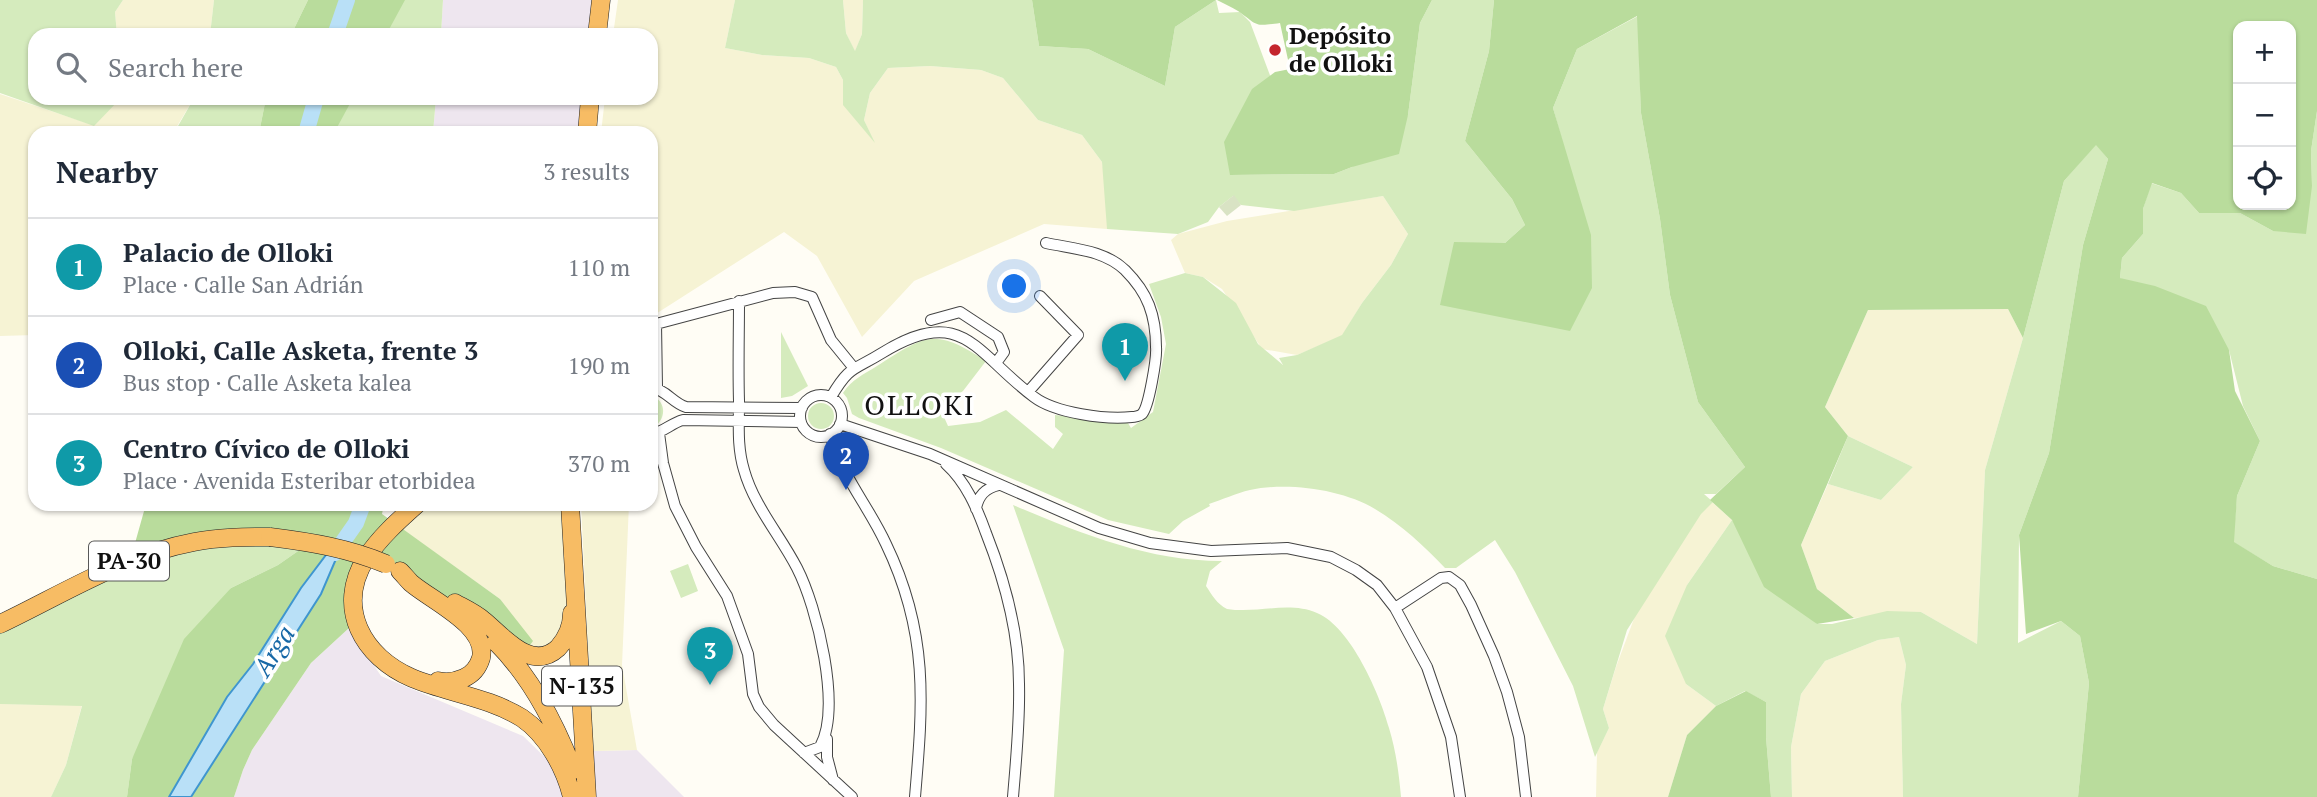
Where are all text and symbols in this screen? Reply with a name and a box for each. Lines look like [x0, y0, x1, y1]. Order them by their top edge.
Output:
place label: Depósito de Olloki [1289, 19, 1393, 79]
map controls [2233, 21, 2296, 210]
button: + [2233, 21, 2296, 84]
search box [28, 28, 658, 105]
marker: Depósito de Olloki [1267, 42, 1283, 58]
icon: search [52, 48, 90, 86]
text: Search here [108, 50, 243, 84]
button: − [2233, 84, 2296, 147]
button: locate [2233, 147, 2296, 210]
text: Nearby [56, 152, 158, 192]
text: 3 results [543, 156, 630, 187]
text: Palacio de Olloki [123, 235, 333, 269]
text: 1 [73, 252, 86, 283]
text: 110 m [568, 252, 630, 283]
text: Place · Calle San Adrián [123, 269, 364, 300]
your location [997, 269, 1031, 303]
pin: 1 [1102, 323, 1148, 381]
text: Olloki, Calle Asketa, frente 3 [123, 333, 478, 367]
text: 2 [73, 350, 86, 381]
text: 190 m [568, 350, 630, 381]
text: Bus stop · Calle Asketa kalea [123, 367, 412, 398]
district label: OLLOKI [864, 386, 976, 423]
text: Centro Cívico de Olloki [123, 431, 410, 465]
pin: 2 [823, 432, 869, 490]
text: 3 [73, 448, 86, 479]
text: 370 m [568, 448, 630, 479]
text: Place · Avenida Esteribar etorbidea [123, 465, 476, 496]
road number: PA-30 [89, 541, 169, 580]
water label: Arga [243, 619, 302, 684]
pin: 3 [687, 627, 733, 685]
road number: N-135 [542, 666, 622, 706]

